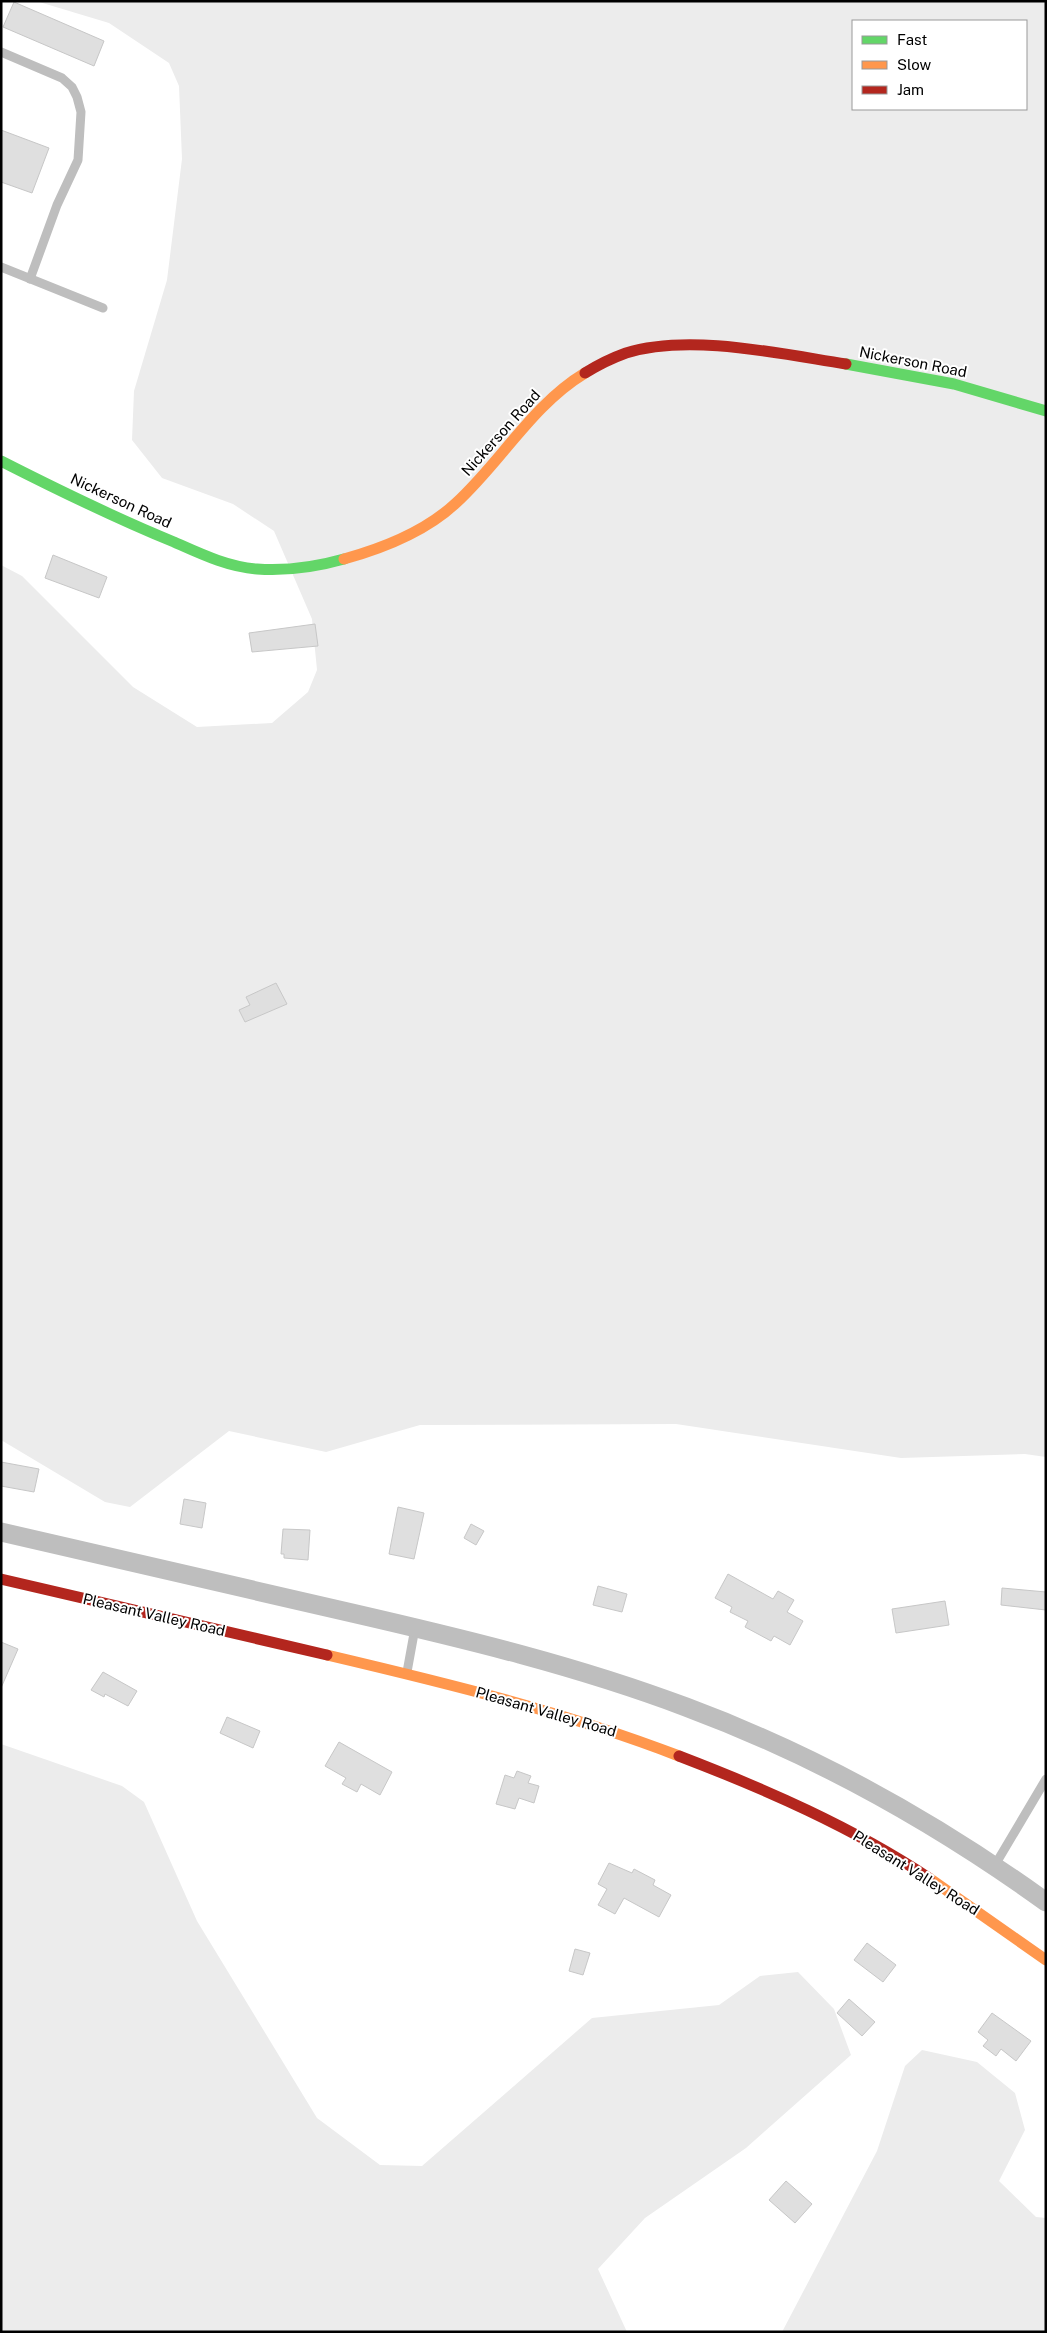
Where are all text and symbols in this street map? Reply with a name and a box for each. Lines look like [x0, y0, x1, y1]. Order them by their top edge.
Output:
legend [852, 20, 1027, 110]
text: Fast [897, 31, 927, 48]
text: Slow [897, 56, 932, 73]
text: Jam [897, 81, 924, 98]
street label: Nickerson Road [858, 343, 968, 380]
street label: Nickerson Road [458, 386, 544, 479]
street label: Nickerson Road [68, 470, 174, 531]
street label: Pleasant Valley Road [81, 1590, 227, 1639]
street label: Pleasant Valley Road [474, 1683, 618, 1740]
street label: Pleasant Valley Road [850, 1827, 982, 1918]

